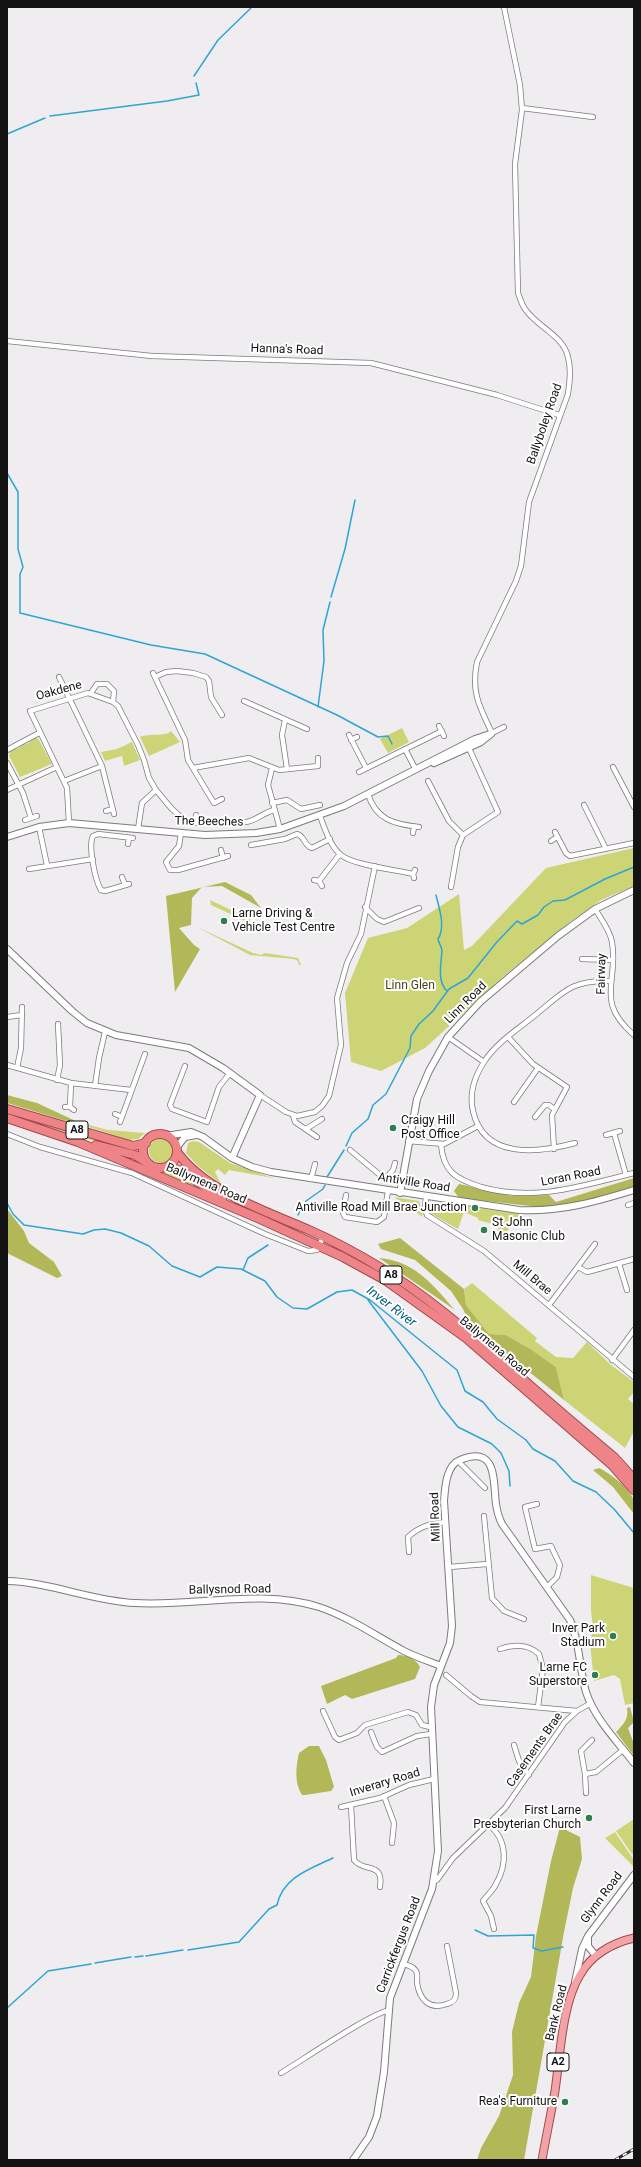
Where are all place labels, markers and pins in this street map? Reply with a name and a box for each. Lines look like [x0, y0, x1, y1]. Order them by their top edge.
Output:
place label: Larne Driving & Vehicle Test Centre [232, 907, 335, 935]
marker: Larne Driving & Vehicle Test Centre [219, 916, 229, 926]
place label: Craigy Hill Post Office [401, 1114, 460, 1142]
marker: Craigy Hill Post Office [388, 1123, 398, 1133]
place label: Antiville Road Mill Brae Junction [295, 1201, 467, 1215]
marker: Antiville Road Mill Brae Junction [470, 1203, 480, 1213]
place label: St John Masonic Club [492, 1216, 565, 1244]
marker: St John Masonic Club [479, 1225, 489, 1235]
place label: Inver Park Stadium [552, 1622, 605, 1650]
marker: Inver Park Stadium [608, 1631, 618, 1641]
place label: Larne FC Superstore [529, 1661, 587, 1689]
marker: Larne FC Superstore [590, 1670, 600, 1680]
place label: First Larne Presbyterian Church [473, 1804, 581, 1832]
marker: First Larne Presbyterian Church [584, 1813, 594, 1823]
place label: Rea's Furniture [479, 2095, 557, 2109]
marker: Rea's Furniture [560, 2097, 570, 2107]

